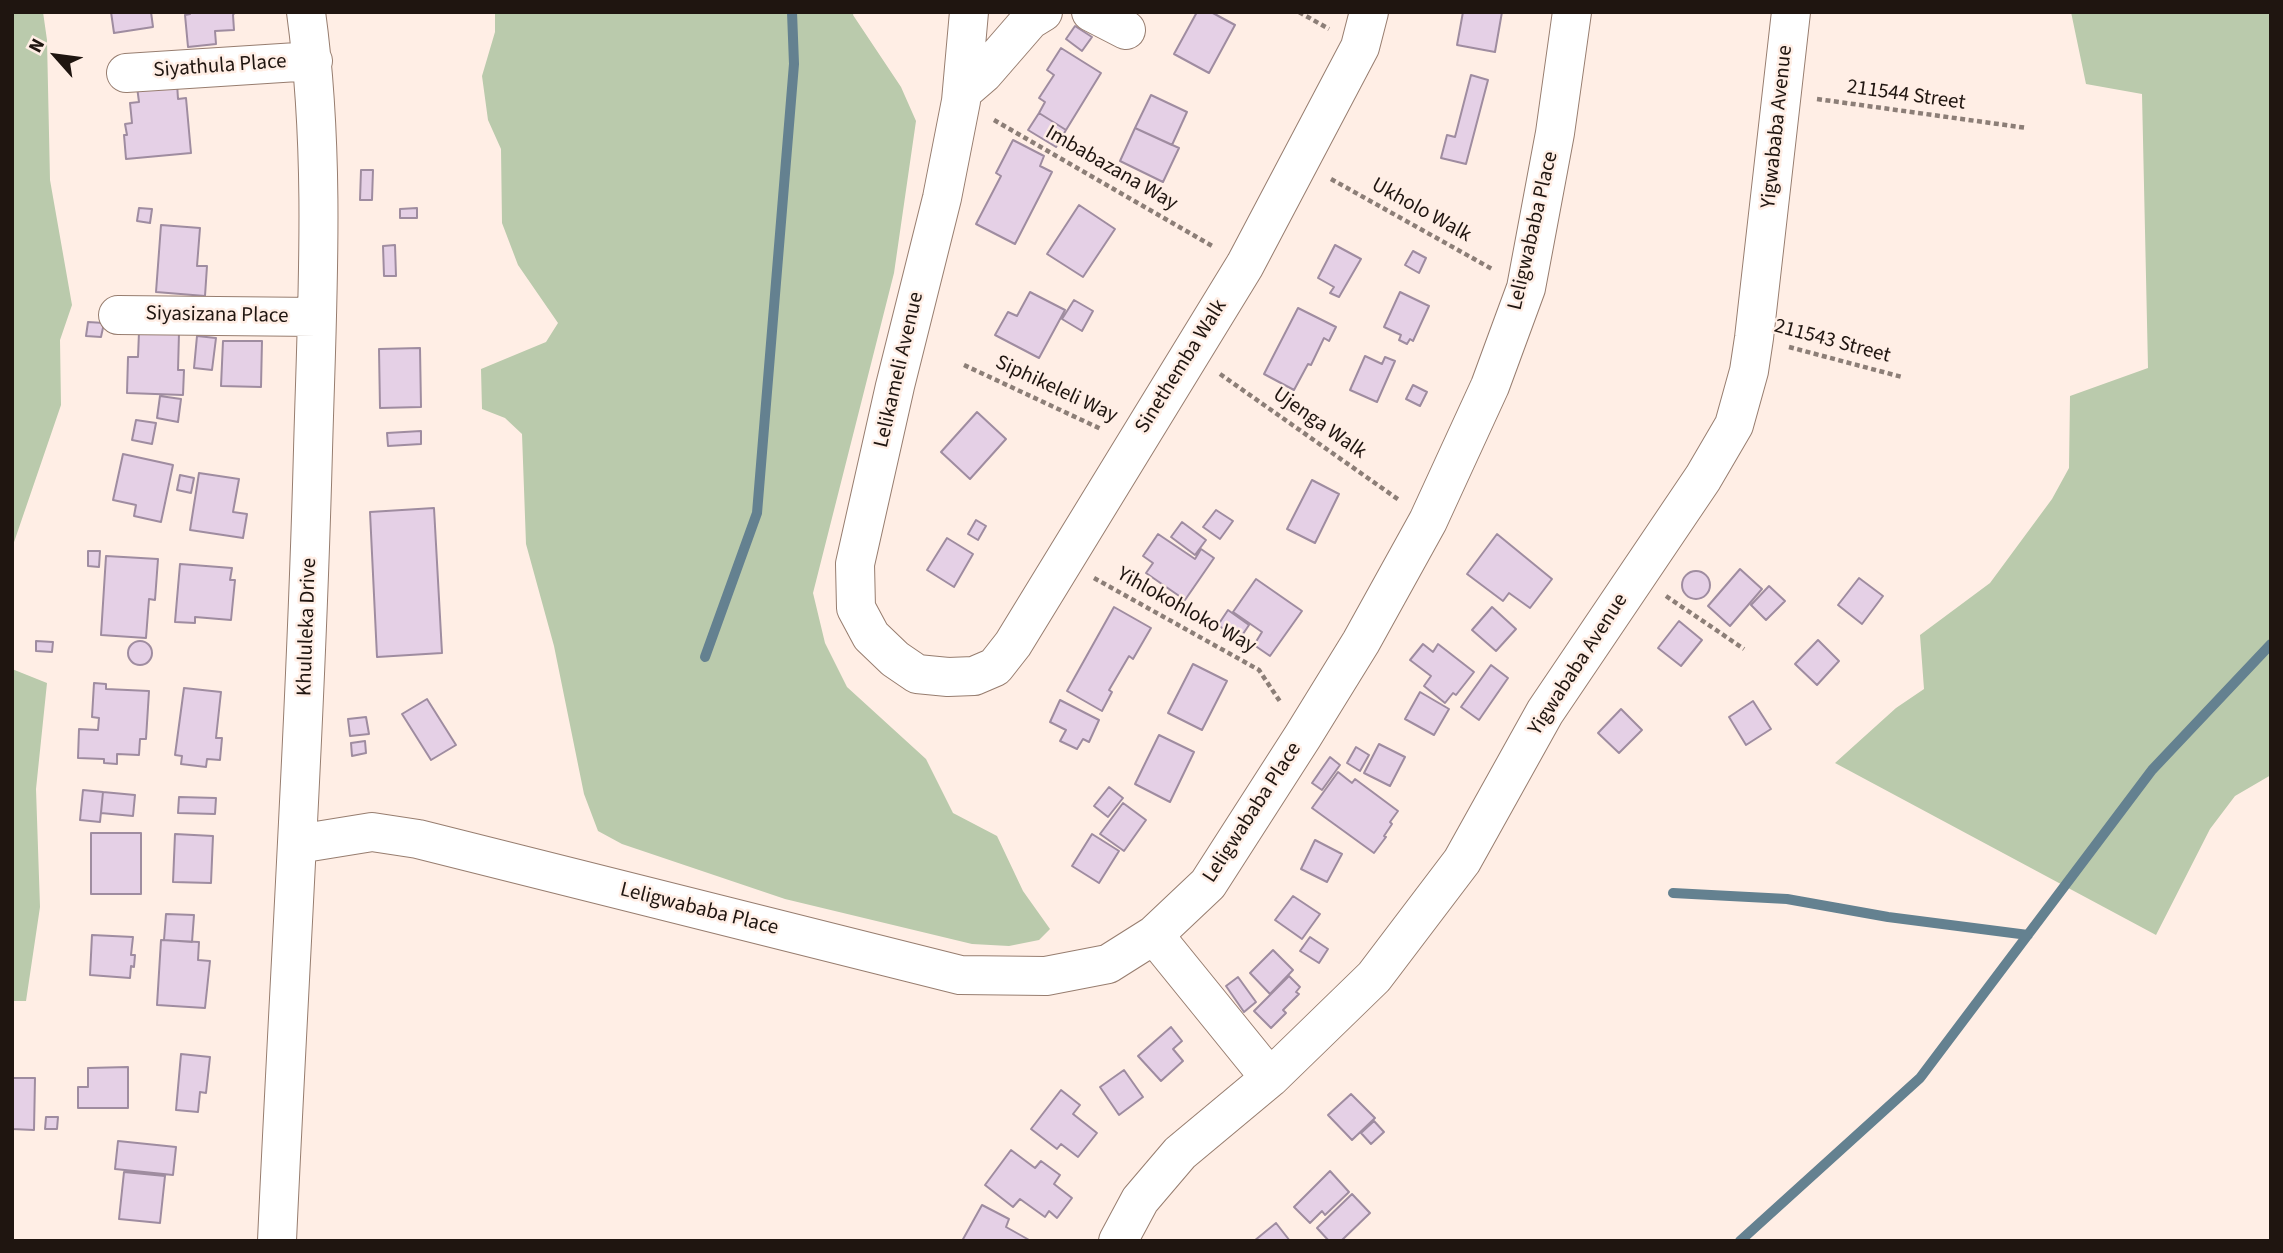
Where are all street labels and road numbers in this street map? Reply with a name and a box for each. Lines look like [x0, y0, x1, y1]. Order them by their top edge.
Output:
street label: Yigwababa Avenue [1757, 44, 1799, 210]
street label: Siyathula Place [153, 50, 287, 84]
street label: 211544 Street [1845, 75, 1967, 117]
street label: Imbabazana Way [1040, 121, 1182, 217]
street label: Leligwababa Place [1503, 149, 1565, 313]
street label: Ukholo Walk [1367, 173, 1475, 249]
street label: Lelikameli Avenue [870, 290, 930, 450]
street label: Sinethemba Walk [1131, 295, 1233, 439]
street label: Siyasizana Place [145, 302, 289, 330]
street label: 211543 Street [1771, 314, 1893, 370]
street label: Siphikeleli Way [991, 351, 1121, 429]
street label: Ujenga Walk [1267, 383, 1371, 465]
street label: Khululeka Drive [293, 558, 323, 696]
street label: Yihlokohloko Way [1112, 562, 1260, 660]
street label: Yigwababa Avenue [1524, 589, 1634, 741]
street label: Leligwababa Place [1198, 738, 1308, 888]
street label: Leligwababa Place [617, 878, 781, 942]

